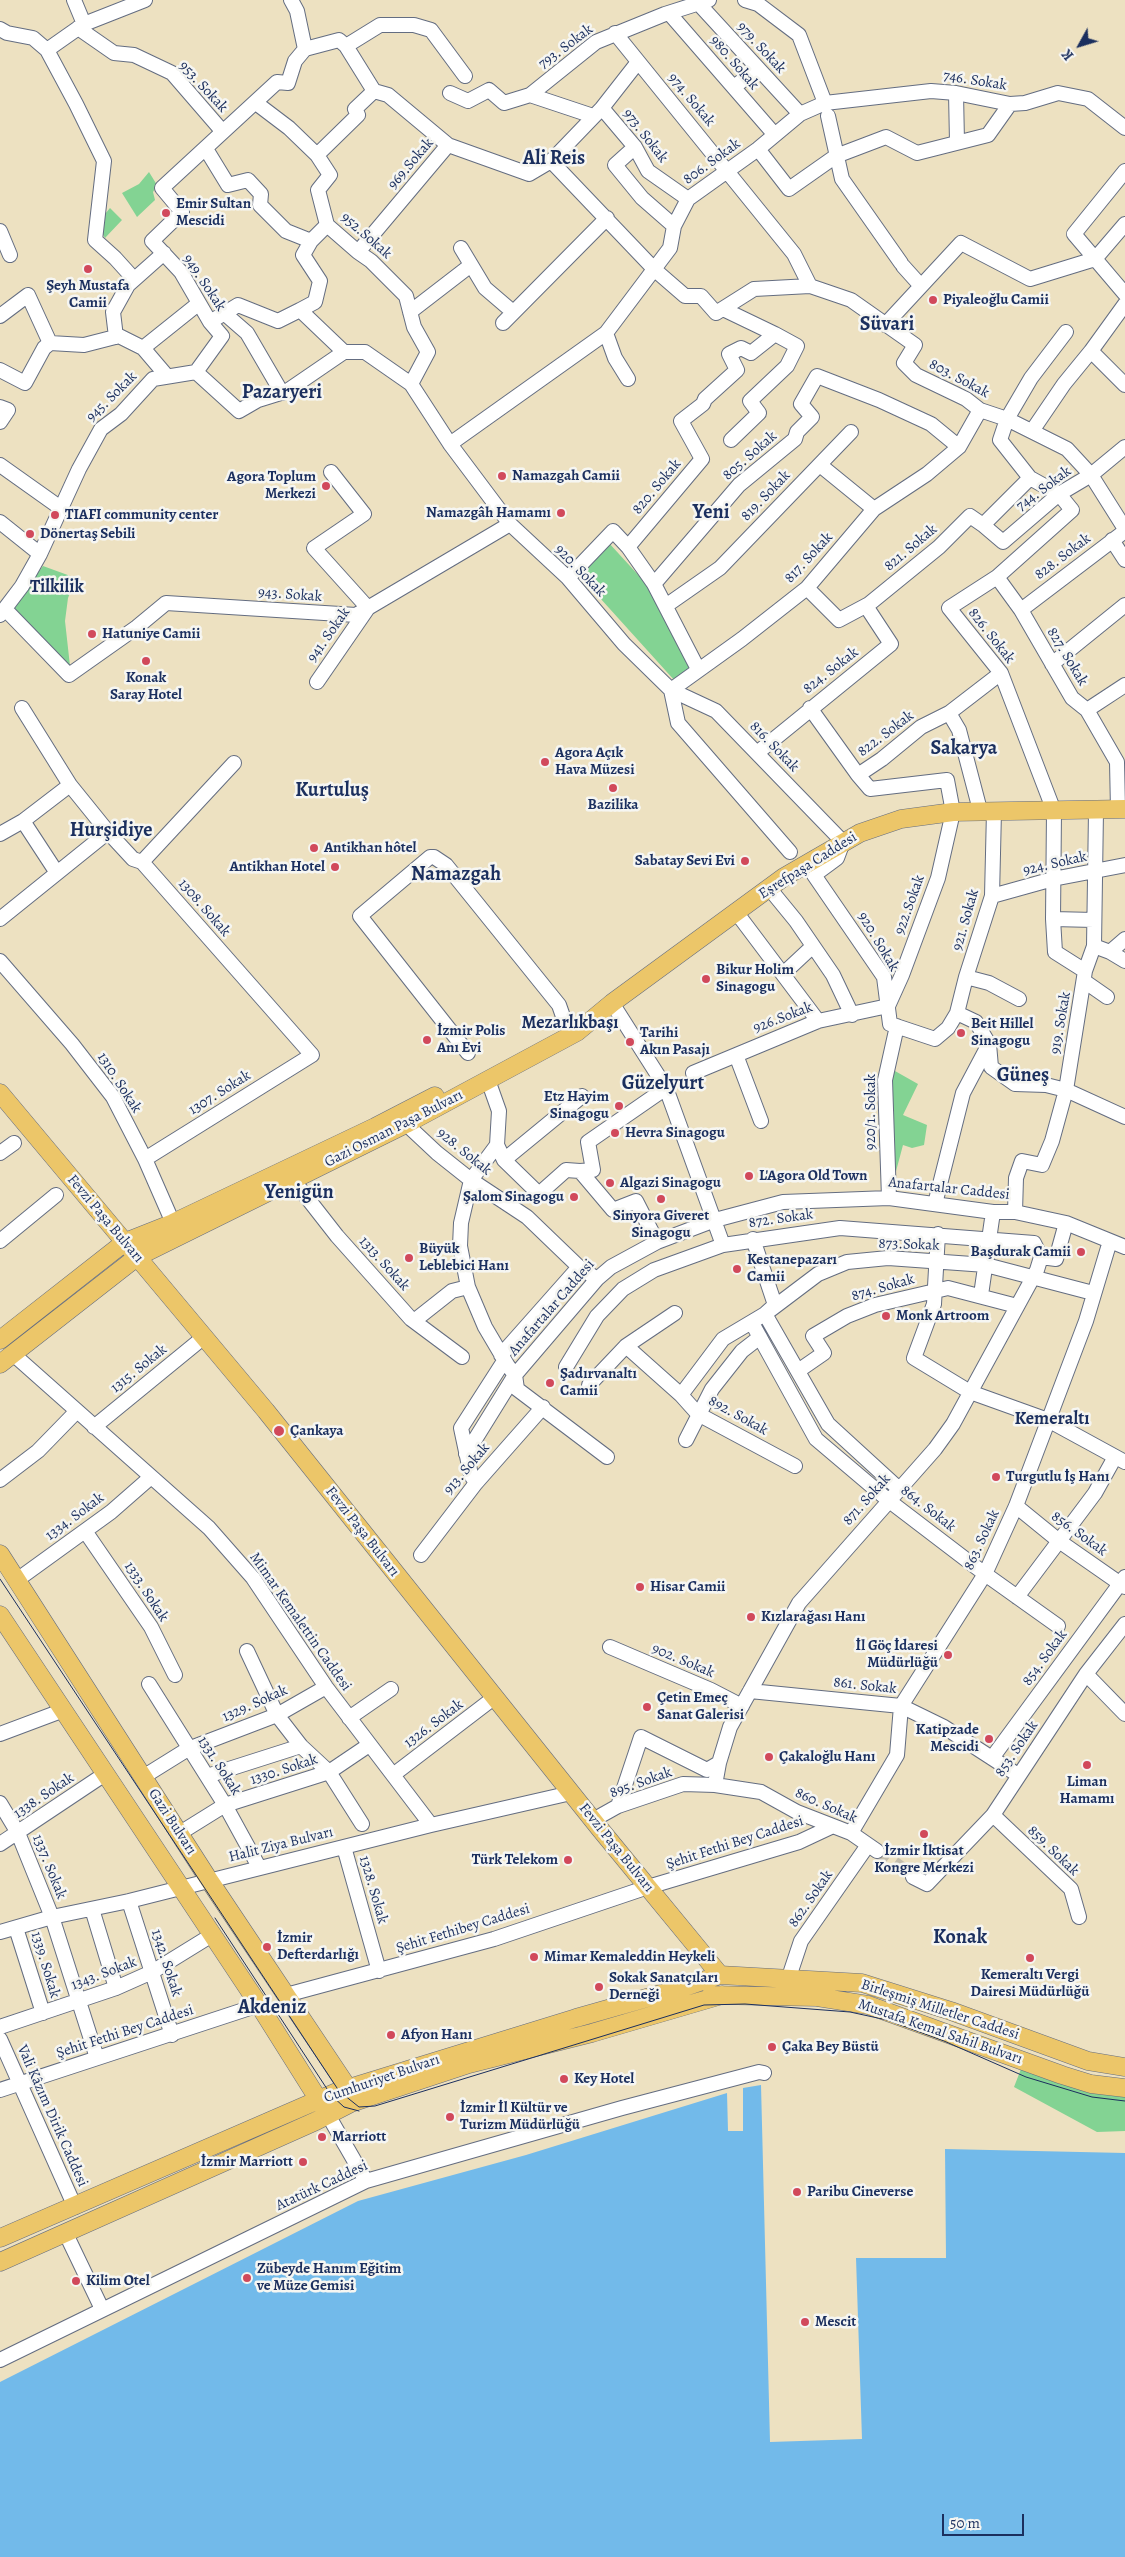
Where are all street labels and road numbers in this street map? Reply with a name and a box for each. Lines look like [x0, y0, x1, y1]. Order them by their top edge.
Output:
street label: 979. Sokak [733, 18, 789, 78]
street label: 793. Sokak [535, 21, 597, 73]
street label: 980. Sokak [705, 32, 763, 94]
street label: 953. Sokak [175, 58, 231, 116]
street label: 746. Sokak [942, 67, 1008, 95]
street label: 974. Sokak [663, 70, 719, 130]
street label: 973. Sokak [618, 105, 672, 167]
street label: 969.Sokak [384, 135, 438, 193]
street label: 806. Sokak [680, 135, 744, 189]
street label: 952.Sokak [337, 209, 395, 263]
street label: 949. Sokak [178, 251, 230, 315]
street label: 803. Sokak [926, 356, 992, 402]
street label: 945. Sokak [83, 368, 141, 426]
street label: 805. Sokak [719, 428, 781, 484]
street label: 820. Sokak [629, 456, 685, 518]
street label: 744. Sokak [1013, 463, 1075, 515]
street label: 819. Sokak [737, 467, 795, 525]
street label: 821. Sokak [881, 521, 941, 575]
street label: 817. Sokak [781, 529, 837, 587]
street label: 828. Sokak [1031, 530, 1095, 584]
street label: 920. Sokak [551, 541, 609, 601]
street label: 943. Sokak [257, 584, 323, 606]
street label: 941. Sokak [304, 604, 354, 666]
street label: 826. Sokak [964, 605, 1018, 667]
street label: 827. Sokak [1043, 625, 1091, 689]
street label: 824. Sokak [800, 644, 862, 698]
street label: 822. Sokak [854, 707, 918, 761]
street label: 816. Sokak [745, 718, 803, 776]
street label: Eşrefpaşa Caddesi [756, 829, 860, 903]
street label: 924. Sokak [1021, 848, 1089, 880]
street label: 922.Sokak [891, 873, 929, 937]
street label: 1308. Sokak [174, 875, 234, 941]
street label: 921. Sokak [949, 887, 983, 953]
street label: 920. Sokak [853, 909, 903, 975]
street label: 919. Sokak [1047, 990, 1075, 1056]
street label: 926.Sokak [751, 998, 815, 1038]
street label: 1310. Sokak [93, 1049, 145, 1117]
street label: 1307. Sokak [186, 1067, 254, 1119]
street label: 920/1. Sokak [862, 1074, 880, 1150]
street label: Gazi Osman Paşa Bulvarı [322, 1086, 466, 1172]
street label: 928. Sokak [433, 1124, 495, 1180]
street label: Fevzi Paşa Bulvarı [63, 1171, 147, 1267]
street label: Anafartalar Caddesi [887, 1174, 1011, 1204]
street label: 872. Sokak [748, 1206, 814, 1232]
street label: 1313. Sokak [355, 1233, 413, 1295]
street label: 873.Sokak [878, 1235, 940, 1255]
street label: Anafartalar Caddesi [505, 1256, 599, 1360]
street label: 874. Sokak [849, 1270, 917, 1306]
street label: 1315. Sokak [107, 1341, 171, 1397]
street label: 892. Sokak [705, 1392, 771, 1440]
street label: 913. Sokak [440, 1439, 494, 1499]
street label: 871. Sokak [839, 1471, 895, 1529]
street label: 864. Sokak [897, 1482, 959, 1536]
street label: Fevzi Paşa Bulvarı [321, 1483, 403, 1581]
street label: 1334. Sokak [42, 1489, 108, 1545]
street label: 863. Sokak [960, 1507, 1004, 1573]
street label: 856. Sokak [1047, 1508, 1111, 1560]
street label: Mimar Kemalettin Caddesi [245, 1549, 355, 1695]
street label: 1333. Sokak [120, 1559, 172, 1625]
street label: 854. Sokak [1019, 1627, 1071, 1689]
street label: 902. Sokak [649, 1640, 717, 1682]
street label: 861. Sokak [832, 1674, 898, 1698]
street label: 1329. Sokak [220, 1682, 290, 1726]
street label: 1326. Sokak [401, 1696, 467, 1752]
street label: 853. Sokak [992, 1717, 1042, 1781]
street label: 1331. Sokak [193, 1733, 245, 1799]
street label: 1330. Sokak [248, 1751, 320, 1789]
street label: 895. Sokak [607, 1763, 675, 1803]
street label: 1338. Sokak [10, 1769, 78, 1823]
street label: 860. Sokak [792, 1784, 860, 1828]
street label: Gazi Bulvarı [144, 1786, 200, 1858]
street label: Fevzi Paşa Bulvarı [575, 1800, 657, 1896]
street label: Şehit Fethi Bey Caddesi [664, 1812, 806, 1874]
street label: 859. Sokak [1023, 1822, 1083, 1880]
street label: Halit Ziya Bulvarı [227, 1823, 335, 1867]
street label: 1337. Sokak [28, 1832, 70, 1902]
street label: 1328. Sokak [355, 1854, 391, 1926]
street label: 862. Sokak [785, 1867, 837, 1931]
street label: Şehit Fethibey Caddesi [394, 1900, 532, 1958]
street label: 1342. Sokak [147, 1927, 185, 1999]
street label: 1339. Sokak [26, 1930, 64, 2000]
street label: 1343. Sokak [69, 1953, 139, 1995]
street label: Birleşmiş Milletler Caddesi [859, 1976, 1021, 2044]
street label: Mustafa Kemal Sahil Bulvarı [855, 1995, 1025, 2069]
street label: Şehit Fethi Bey Caddesi [54, 2001, 196, 2063]
street label: Vali Kâzım Dirik Caddesi [13, 2042, 91, 2190]
street label: Cumhuriyet Bulvarı [322, 2051, 442, 2107]
street label: Atatürk Caddesi [273, 2157, 371, 2215]

